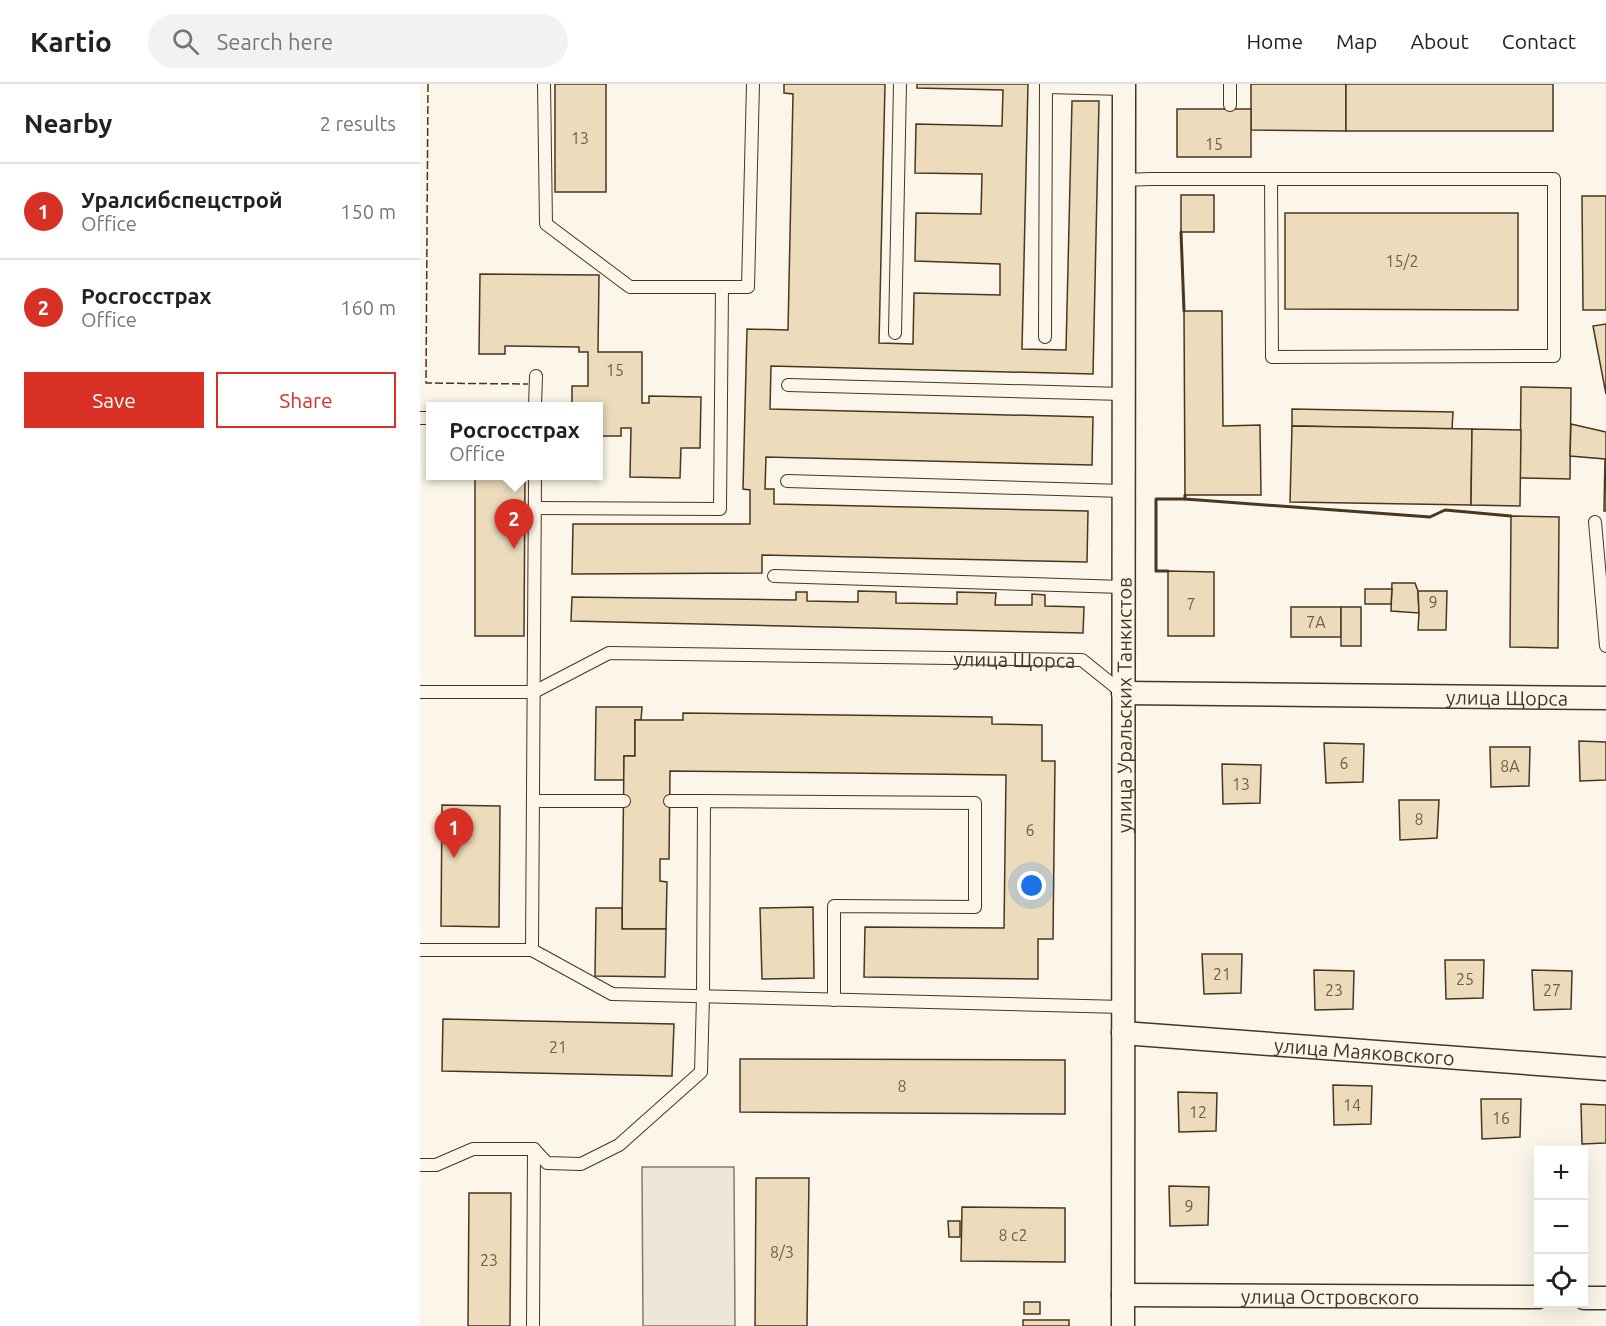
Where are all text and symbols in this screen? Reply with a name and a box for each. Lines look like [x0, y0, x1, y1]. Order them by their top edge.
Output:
search box [148, 14, 568, 68]
icon: search [169, 25, 202, 58]
text: Kartio [30, 26, 112, 57]
text: Search here [217, 29, 333, 54]
text: Home [1246, 29, 1303, 53]
text: Map [1336, 29, 1377, 53]
text: About [1410, 29, 1469, 53]
text: Contact [1502, 29, 1576, 53]
text: Nearby [24, 109, 112, 138]
text: 2 results [320, 112, 396, 135]
house number: 13 [571, 129, 589, 147]
house number: 15 [1205, 135, 1223, 153]
text: Уралсибспецстрой [81, 187, 283, 212]
text: 1 [38, 200, 49, 223]
text: 150 m [340, 200, 396, 223]
text: Office [81, 212, 137, 235]
house number: 15/2 [1386, 252, 1418, 270]
text: Росгосстрах [81, 283, 211, 308]
text: 2 [38, 296, 49, 319]
text: 160 m [340, 296, 396, 319]
text: Office [81, 308, 137, 331]
house number: 15 [606, 361, 624, 379]
button: Save [24, 372, 204, 428]
button: Share [216, 372, 396, 428]
popup [426, 402, 603, 480]
text: Росгосстрах [449, 417, 580, 442]
text: Office [449, 442, 505, 465]
pin: 2 [494, 500, 533, 549]
street label: улица Уральских Танкистов [1112, 577, 1135, 833]
house number: 9 [1428, 593, 1438, 611]
house number: 7 [1186, 595, 1196, 613]
house number: 7А [1306, 613, 1326, 631]
street label: улица Щорса [953, 647, 1076, 671]
street label: улица Щорса [1446, 685, 1568, 709]
house number: 6 [1339, 754, 1349, 772]
house number: 8А [1500, 757, 1520, 775]
house number: 13 [1232, 775, 1250, 793]
pin: 1 [435, 808, 474, 858]
house number: 8 [1414, 810, 1424, 828]
house number: 6 [1025, 821, 1035, 839]
your location [1017, 871, 1046, 900]
house number: 21 [1213, 965, 1231, 983]
house number: 25 [1456, 970, 1474, 988]
house number: 23 [1325, 981, 1343, 999]
house number: 27 [1543, 981, 1561, 999]
street label: улица Маяковского [1273, 1033, 1456, 1069]
house number: 21 [549, 1038, 567, 1056]
house number: 8 [897, 1077, 907, 1095]
house number: 14 [1343, 1096, 1361, 1114]
house number: 12 [1189, 1103, 1207, 1121]
house number: 16 [1492, 1109, 1510, 1127]
map controls [1534, 1146, 1588, 1308]
button: + [1534, 1146, 1588, 1200]
house number: 9 [1184, 1197, 1194, 1215]
button: − [1534, 1200, 1588, 1254]
house number: 8 с2 [998, 1226, 1028, 1244]
house number: 8/3 [770, 1243, 794, 1261]
house number: 23 [480, 1251, 498, 1269]
button: locate [1534, 1254, 1588, 1308]
street label: улица Островского [1241, 1284, 1419, 1308]

